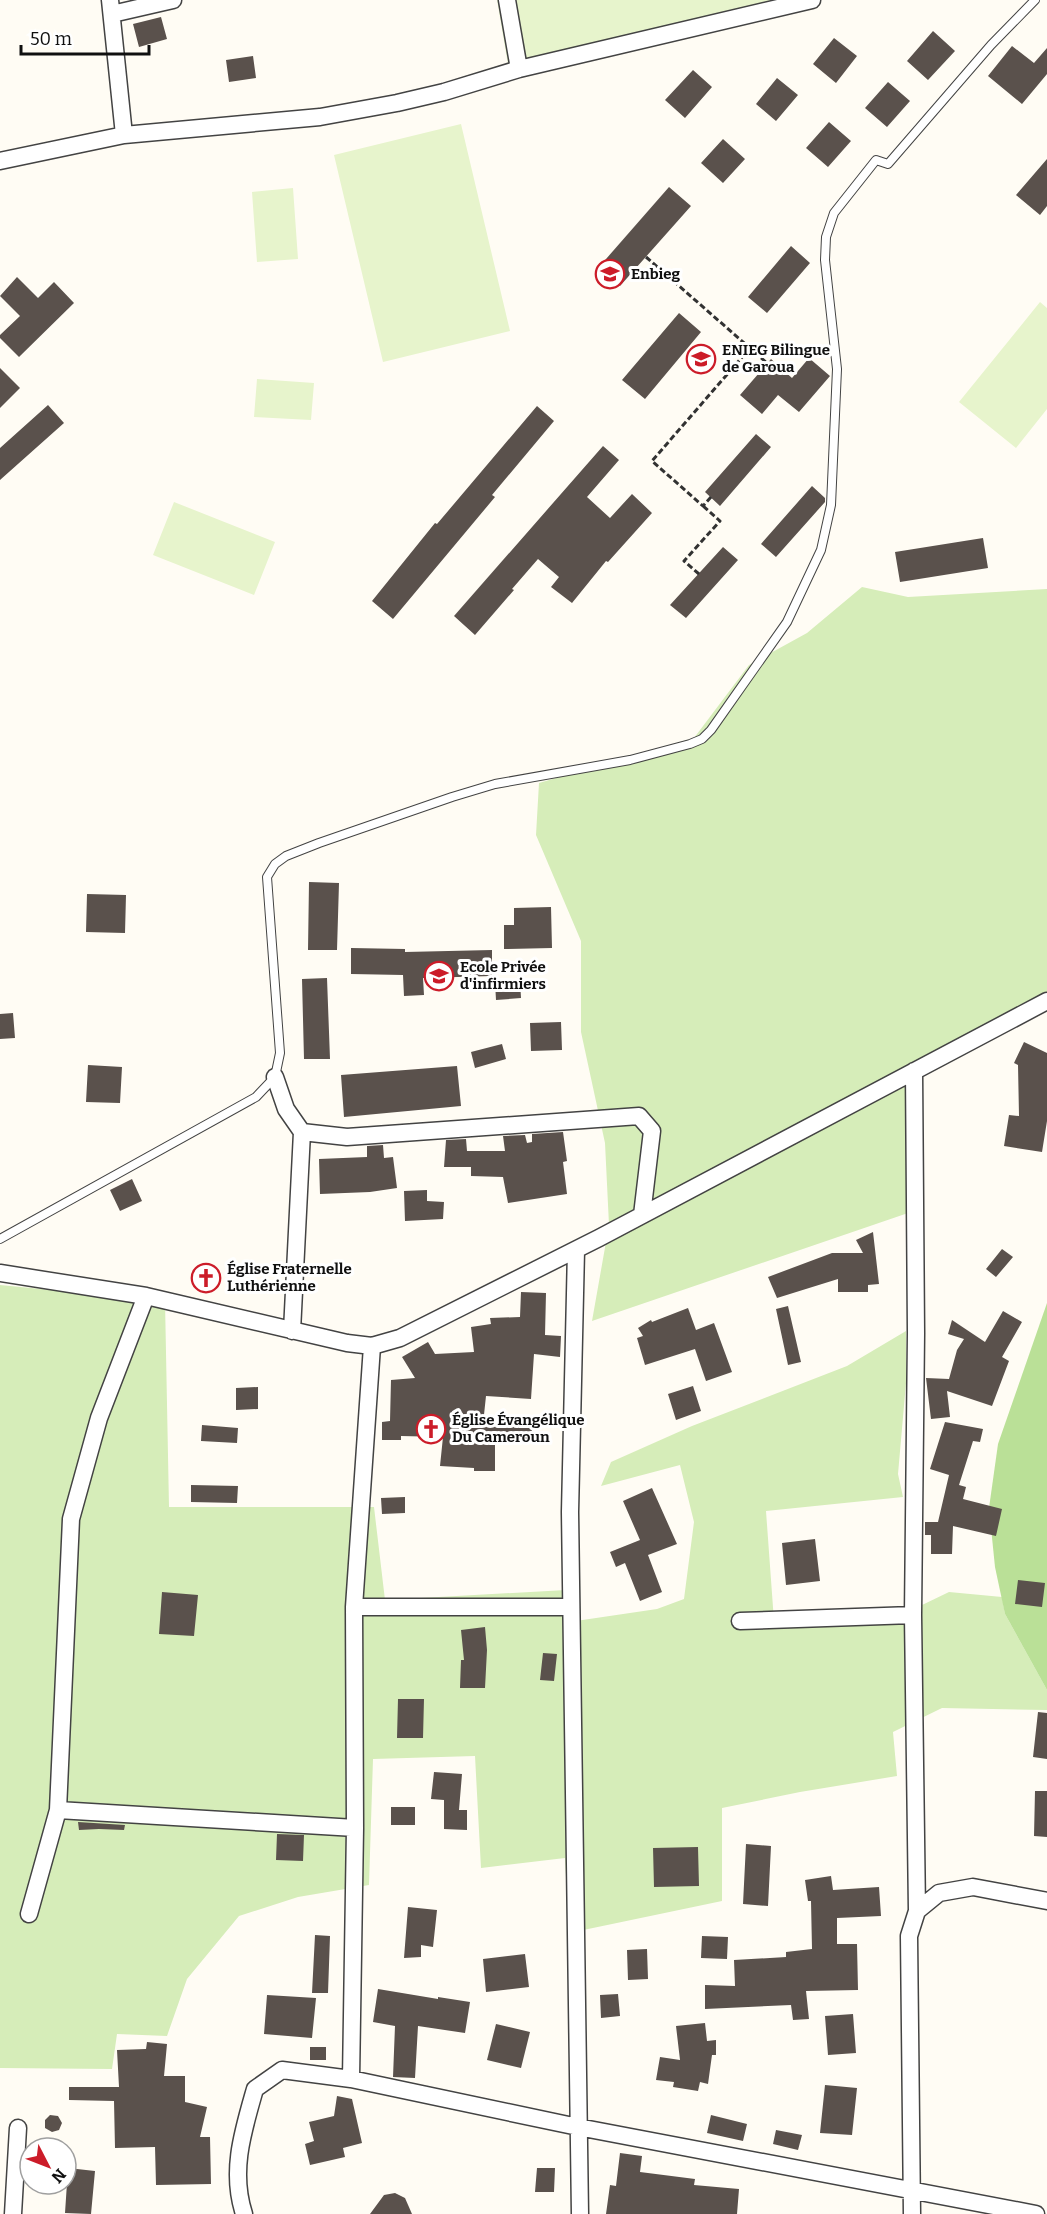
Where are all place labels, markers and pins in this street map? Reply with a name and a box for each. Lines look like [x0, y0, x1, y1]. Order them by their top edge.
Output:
school or university icon: Enbieg [594, 258, 626, 290]
place label: Enbieg [631, 265, 680, 283]
place label: ENIEG Bilingue de Garoua [722, 341, 830, 376]
school or university icon: ENIEG Bilingue de Garoua [685, 343, 717, 375]
place label: Ecole Privée d'infirmiers [460, 958, 546, 993]
school or university icon: Ecole Privée d'infirmiers [423, 960, 455, 992]
place label: Église Fraternelle Luthérienne [227, 1260, 352, 1295]
church icon: Église Fraternelle Luthérienne [190, 1262, 222, 1294]
place label: Église Évangélique Du Cameroun [452, 1411, 584, 1446]
church icon: Église Évangélique Du Cameroun [415, 1413, 447, 1445]

